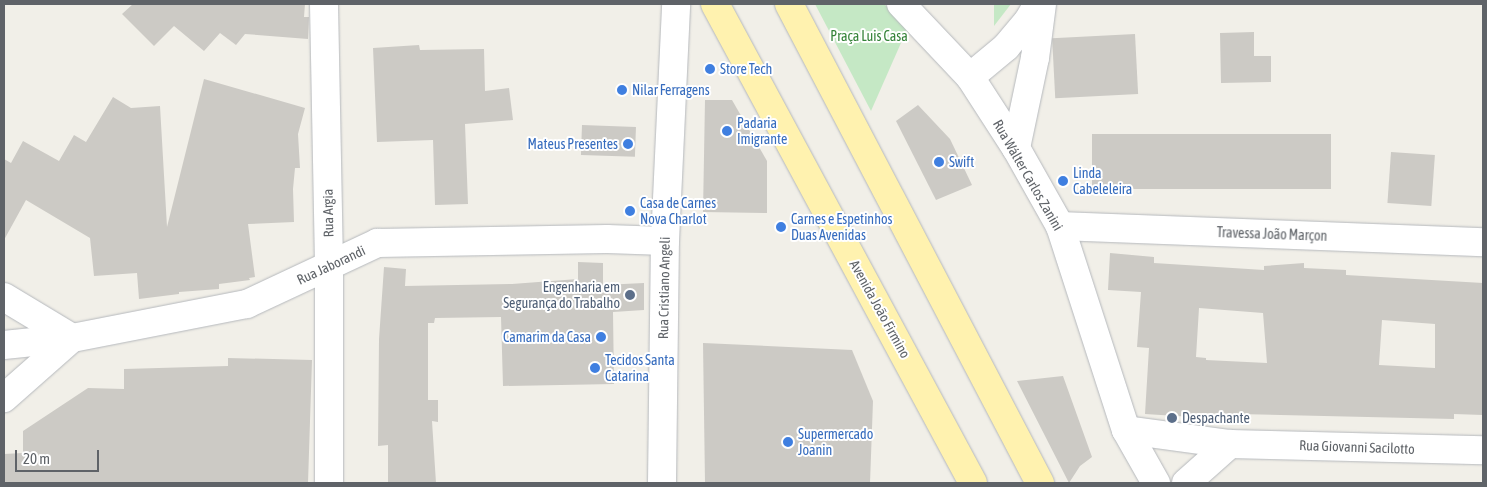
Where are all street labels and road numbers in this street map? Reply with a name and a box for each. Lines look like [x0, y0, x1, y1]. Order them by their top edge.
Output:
street label: Rua Wálter Carlos Zanini [989, 117, 1067, 233]
street label: Rua Argia [319, 189, 337, 237]
street label: Travessa João Marçon [1216, 224, 1328, 244]
street label: Rua Cristiano Angeli [655, 237, 673, 339]
street label: Rua Jaborandi [294, 242, 368, 288]
street label: Avenida João Firmino [846, 257, 914, 361]
street label: Rua Giovanni Sacilotto [1299, 437, 1415, 457]

